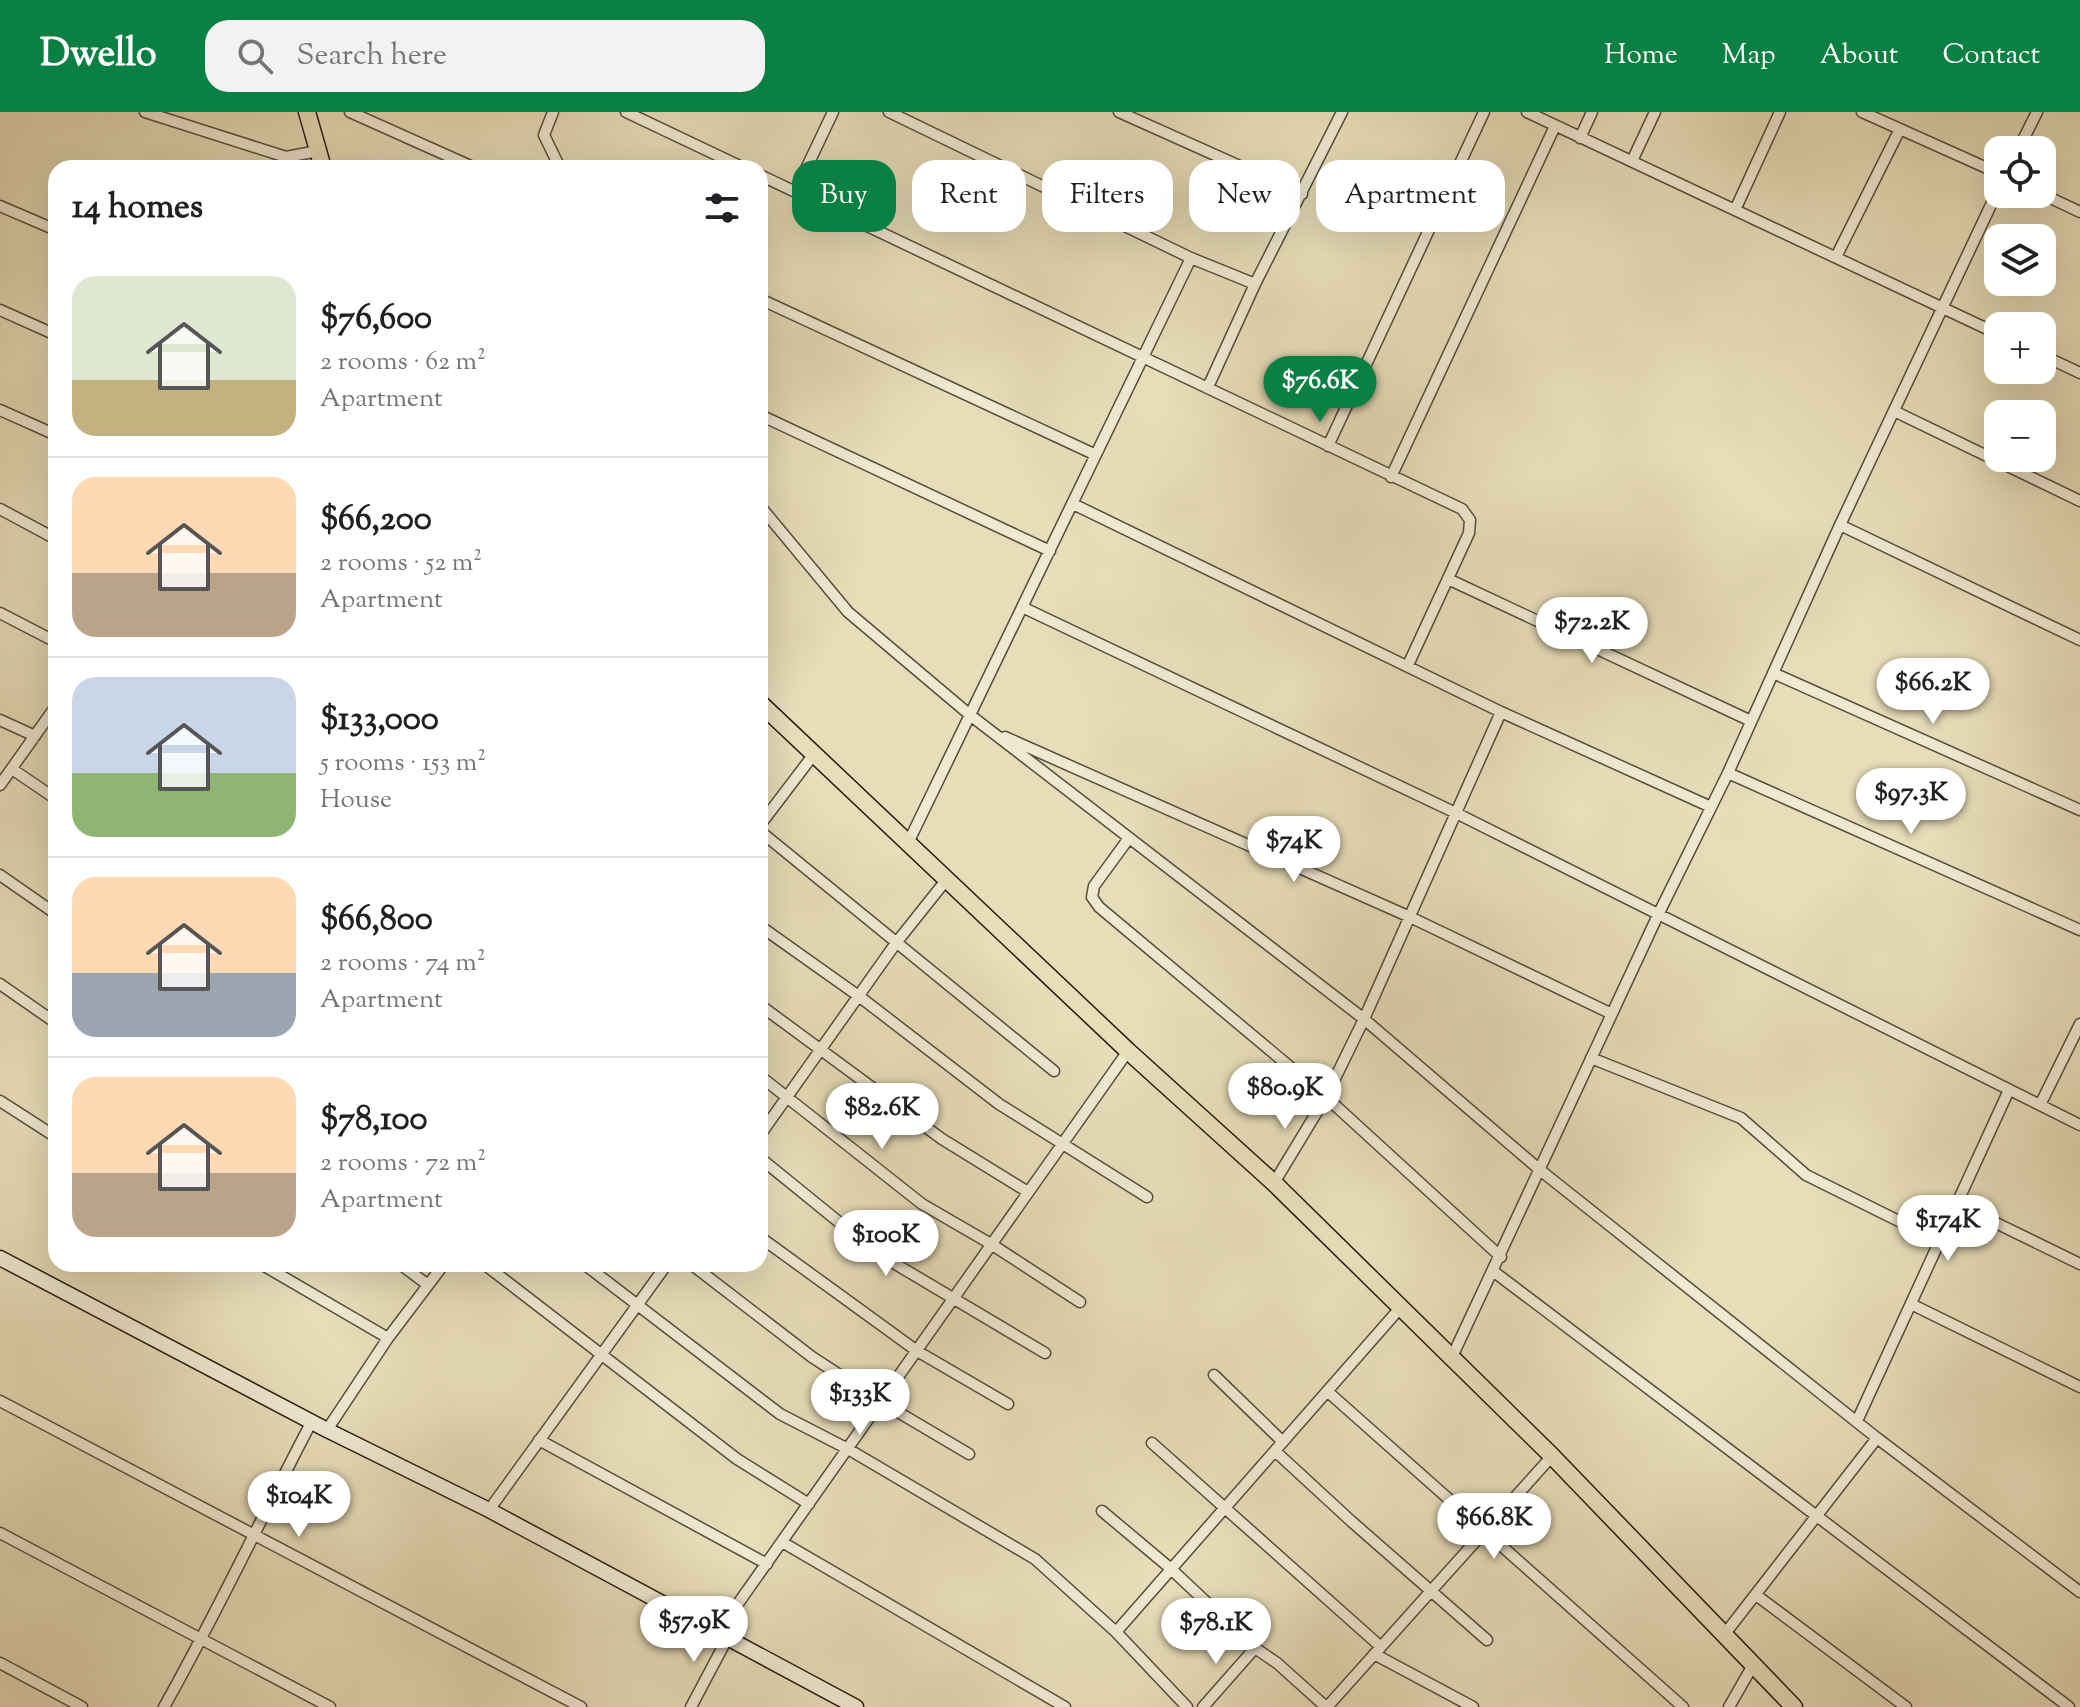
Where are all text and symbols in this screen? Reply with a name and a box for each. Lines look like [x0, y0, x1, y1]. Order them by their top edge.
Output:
search box [205, 20, 765, 92]
text: Dwello [40, 29, 157, 83]
icon: search [233, 34, 277, 78]
text: Search here [297, 35, 447, 78]
text: Home [1604, 36, 1678, 76]
text: Map [1722, 36, 1776, 76]
text: About [1820, 36, 1898, 76]
text: Contact [1942, 36, 2040, 76]
map controls [1984, 136, 2056, 472]
button: locate [1984, 136, 2056, 208]
chip: Buy [792, 160, 896, 232]
chip: Rent [912, 160, 1026, 232]
chip: Filters [1042, 160, 1173, 232]
chip: New [1189, 160, 1300, 232]
chip: Apartment [1316, 160, 1505, 232]
text: 14 homes [72, 184, 203, 233]
icon: filters [700, 186, 744, 230]
button: layers [1984, 224, 2056, 296]
text: $76,600 [320, 295, 432, 344]
icon: home [136, 308, 232, 404]
button: + [1984, 312, 2056, 384]
text: 2 rooms · 62 m² [320, 344, 486, 381]
pin: $76.6K [1255, 356, 1385, 424]
text: $76.6K [1281, 363, 1359, 400]
text: Apartment [320, 381, 443, 418]
button: − [1984, 400, 2056, 472]
text: $66,200 [320, 496, 432, 545]
icon: home [136, 509, 232, 605]
text: 2 rooms · 52 m² [320, 545, 482, 582]
text: Apartment [320, 582, 443, 619]
pin: $72.2K [1527, 597, 1657, 665]
text: $72.2K [1554, 604, 1630, 641]
pin: $66.2K [1868, 658, 1998, 726]
text: $66.2K [1895, 665, 1971, 702]
text: $133,000 [320, 696, 439, 745]
icon: home [136, 709, 232, 805]
text: 5 rooms · 153 m² [320, 745, 486, 782]
pin: $97.3K [1846, 768, 1976, 836]
text: $97.3K [1874, 775, 1948, 812]
text: House [320, 782, 392, 819]
pin: $74K [1247, 816, 1341, 884]
text: $74K [1265, 823, 1323, 860]
text: $66,800 [320, 896, 433, 945]
icon: home [136, 909, 232, 1005]
text: 2 rooms · 74 m² [320, 945, 485, 982]
text: Apartment [320, 982, 443, 1019]
pin: $80.9K [1220, 1063, 1350, 1131]
text: $80.9K [1246, 1070, 1324, 1107]
pin: $82.6K [817, 1083, 947, 1151]
text: $82.6K [844, 1090, 920, 1127]
text: $78,100 [320, 1096, 428, 1145]
icon: home [136, 1109, 232, 1205]
text: 2 rooms · 72 m² [320, 1145, 486, 1182]
text: Apartment [320, 1182, 443, 1219]
pin: $174K [1892, 1195, 2004, 1263]
text: $174K [1915, 1202, 1981, 1239]
pin: $100K [830, 1210, 942, 1278]
text: $100K [852, 1217, 920, 1254]
pin: $133K [804, 1369, 916, 1437]
text: $133K [829, 1376, 891, 1413]
pin: $104K [243, 1471, 355, 1539]
text: $104K [266, 1478, 332, 1515]
pin: $66.8K [1429, 1493, 1559, 1561]
text: $66.8K [1455, 1500, 1533, 1537]
pin: $57.9K [629, 1596, 759, 1664]
pin: $78.1K [1151, 1598, 1281, 1666]
text: $57.9K [658, 1603, 730, 1640]
text: $78.1K [1179, 1605, 1253, 1642]

